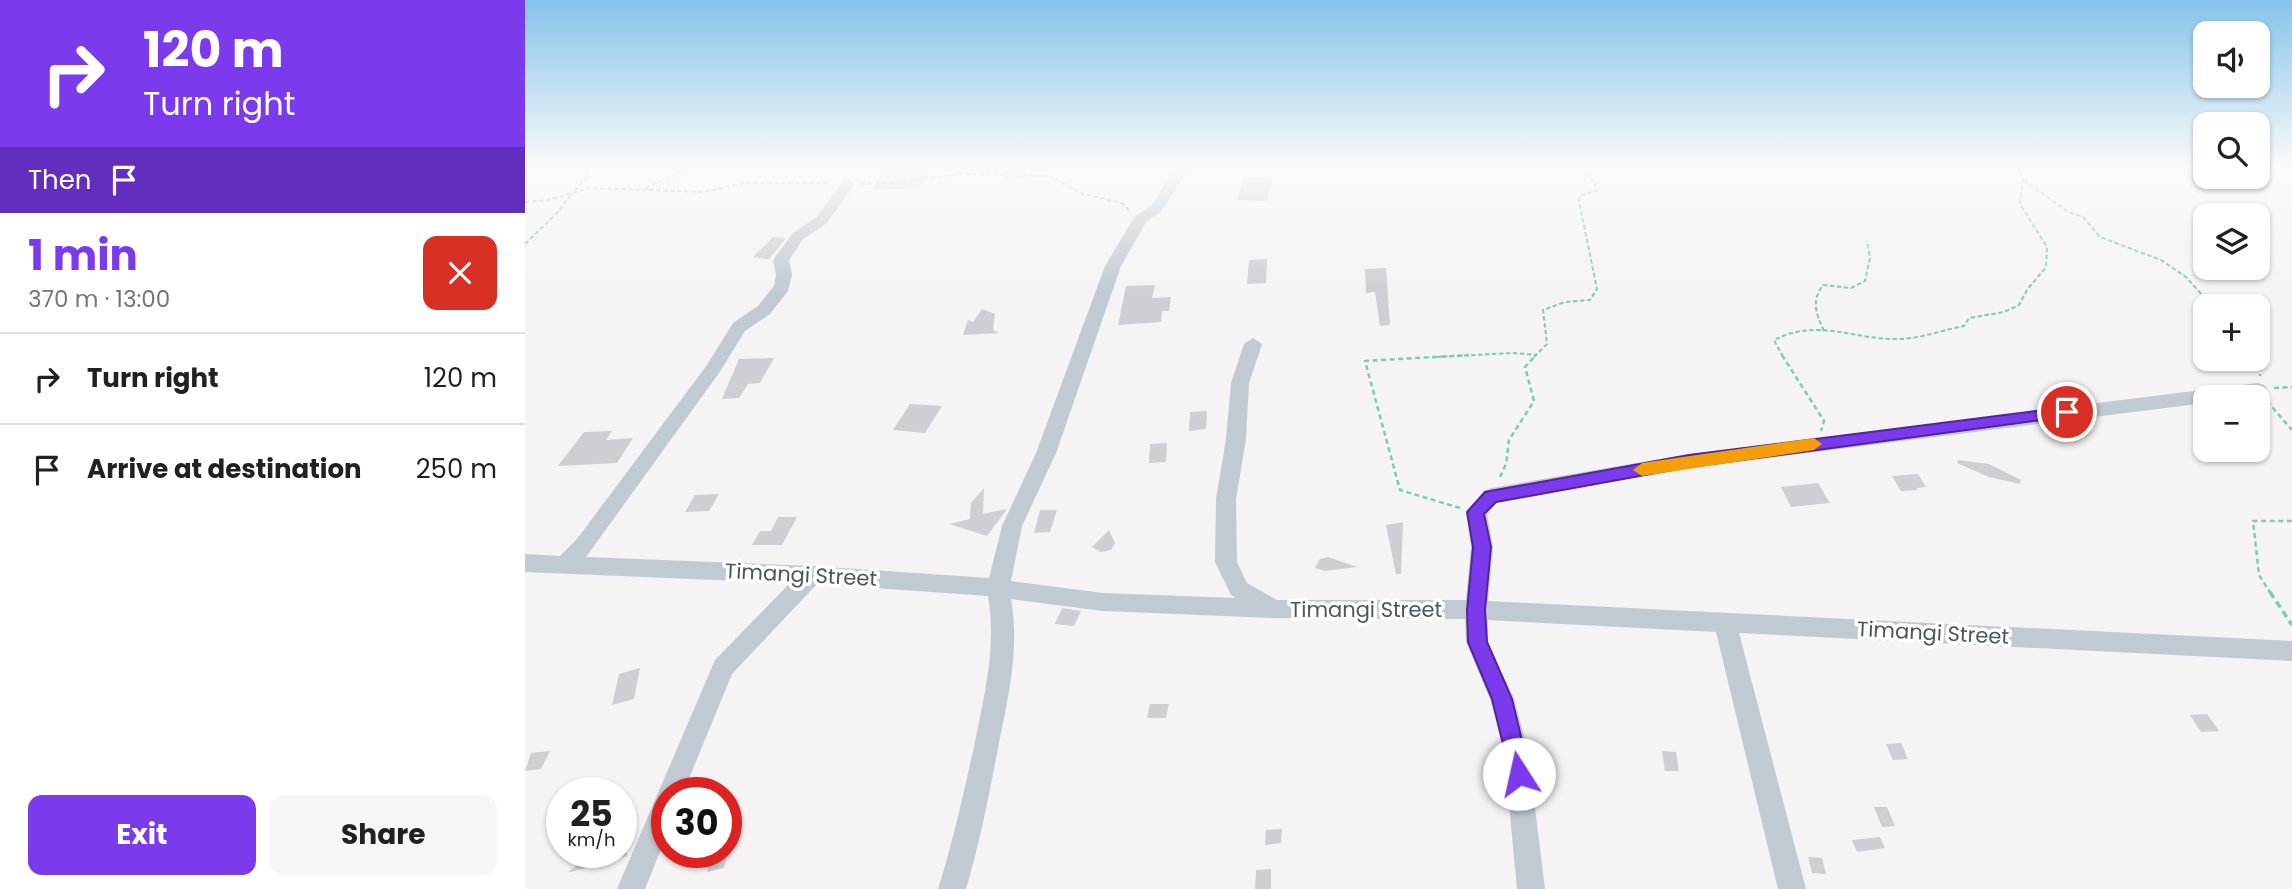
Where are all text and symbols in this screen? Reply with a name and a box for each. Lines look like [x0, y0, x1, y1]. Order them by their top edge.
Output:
text: 120 m [143, 16, 284, 84]
map controls [2193, 21, 2270, 462]
button: sound [2193, 21, 2270, 98]
icon: right [28, 28, 119, 119]
text: Turn right [143, 81, 295, 126]
button: search [2193, 112, 2270, 189]
icon: arrive [105, 161, 143, 199]
text: Then [28, 162, 91, 198]
button: layers [2193, 203, 2270, 280]
text: 1 min [28, 226, 138, 285]
button: close [423, 236, 497, 310]
text: 370 m · 13:00 [28, 283, 170, 315]
button: + [2193, 294, 2270, 371]
icon: right [28, 360, 66, 398]
text: Turn right [87, 360, 219, 396]
text: 120 m [424, 360, 497, 396]
pin [2037, 382, 2097, 442]
button: − [2193, 385, 2270, 462]
icon: arrive [2048, 393, 2086, 431]
icon: arrive [28, 451, 66, 489]
text: Arrive at destination [87, 451, 362, 487]
text: 250 m [416, 451, 497, 487]
street label: Timangi Street [724, 556, 878, 593]
street label: Timangi Street [1290, 595, 1442, 624]
street label: Timangi Street [1856, 614, 2010, 651]
position arrow [1482, 737, 1556, 811]
speed limit sign: 30 [651, 777, 742, 868]
text: 25 [570, 789, 613, 838]
button: Exit [28, 795, 256, 875]
button: Share [270, 795, 497, 875]
text: km/h [568, 827, 615, 852]

